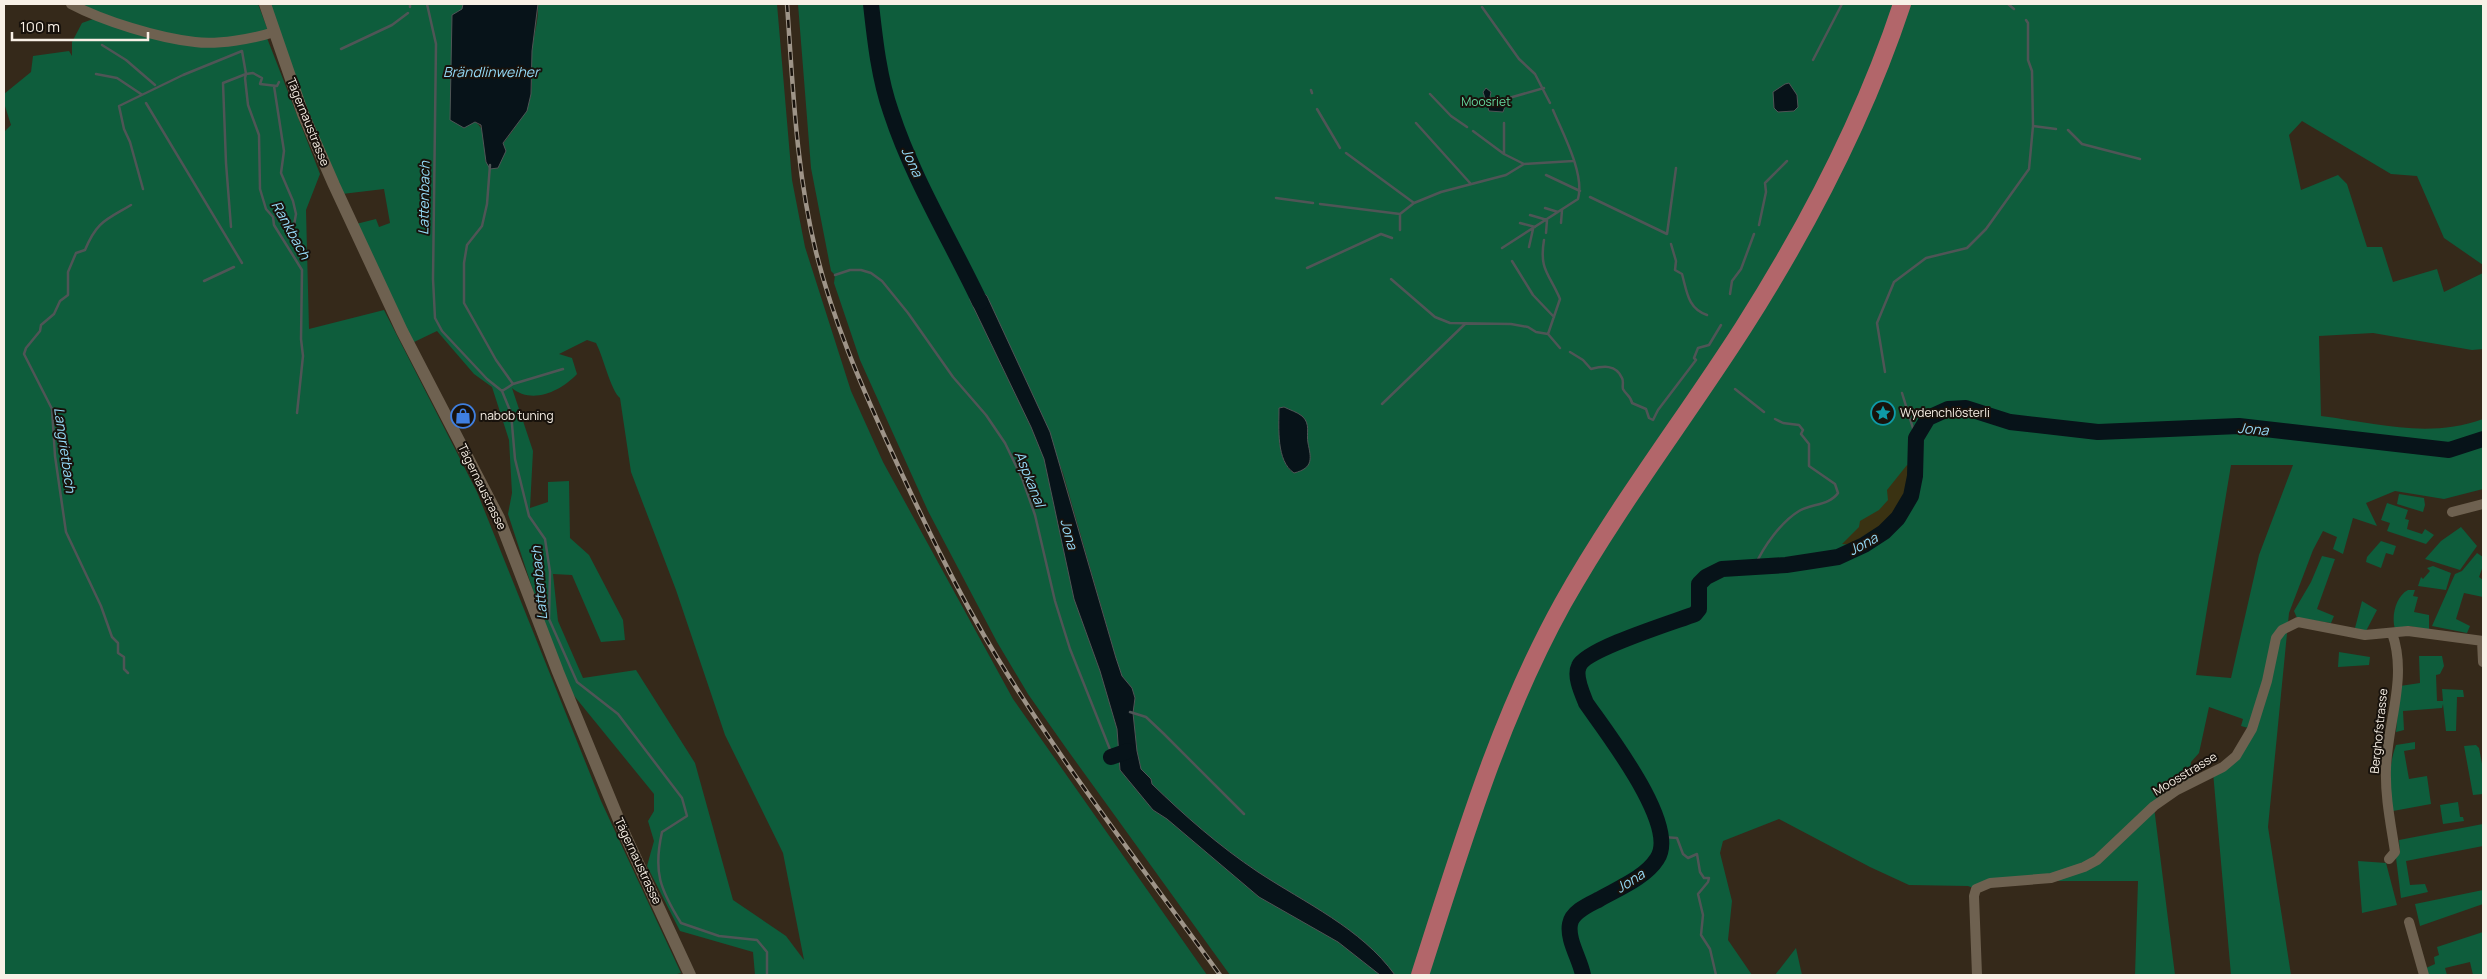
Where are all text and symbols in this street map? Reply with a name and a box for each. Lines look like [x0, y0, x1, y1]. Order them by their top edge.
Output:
scale bar [12, 10, 149, 42]
text: 100 m [20, 16, 60, 37]
water label: Brändlinweiher [443, 62, 541, 81]
street label: Tägernaustrasse [283, 75, 334, 168]
park label: Moosriet [1461, 93, 1511, 110]
water label: Jona [897, 144, 928, 181]
water label: Lattenbach [413, 160, 434, 235]
water label: Rankbach [268, 197, 316, 263]
place icon: Wydenchlösterli [1870, 400, 1896, 426]
shop icon: nabob tuning [450, 403, 476, 429]
place label: Wydenchlösterli [1900, 404, 1990, 421]
water label: Langrietbach [50, 406, 81, 494]
place label: nabob tuning [480, 407, 554, 424]
water label: Jona [2237, 418, 2270, 439]
street label: Tägernaustrasse [454, 441, 511, 533]
water label: Aspkanal [1011, 448, 1051, 511]
water label: Jona [1056, 517, 1083, 552]
water label: Jona [1845, 527, 1882, 559]
water label: Lattenbach [526, 545, 551, 621]
street label: Berghofstrasse [2366, 688, 2391, 774]
street label: Moosstrasse [2150, 748, 2220, 799]
street label: Tägernaustrasse [611, 815, 666, 907]
water label: Jona [1612, 864, 1649, 897]

